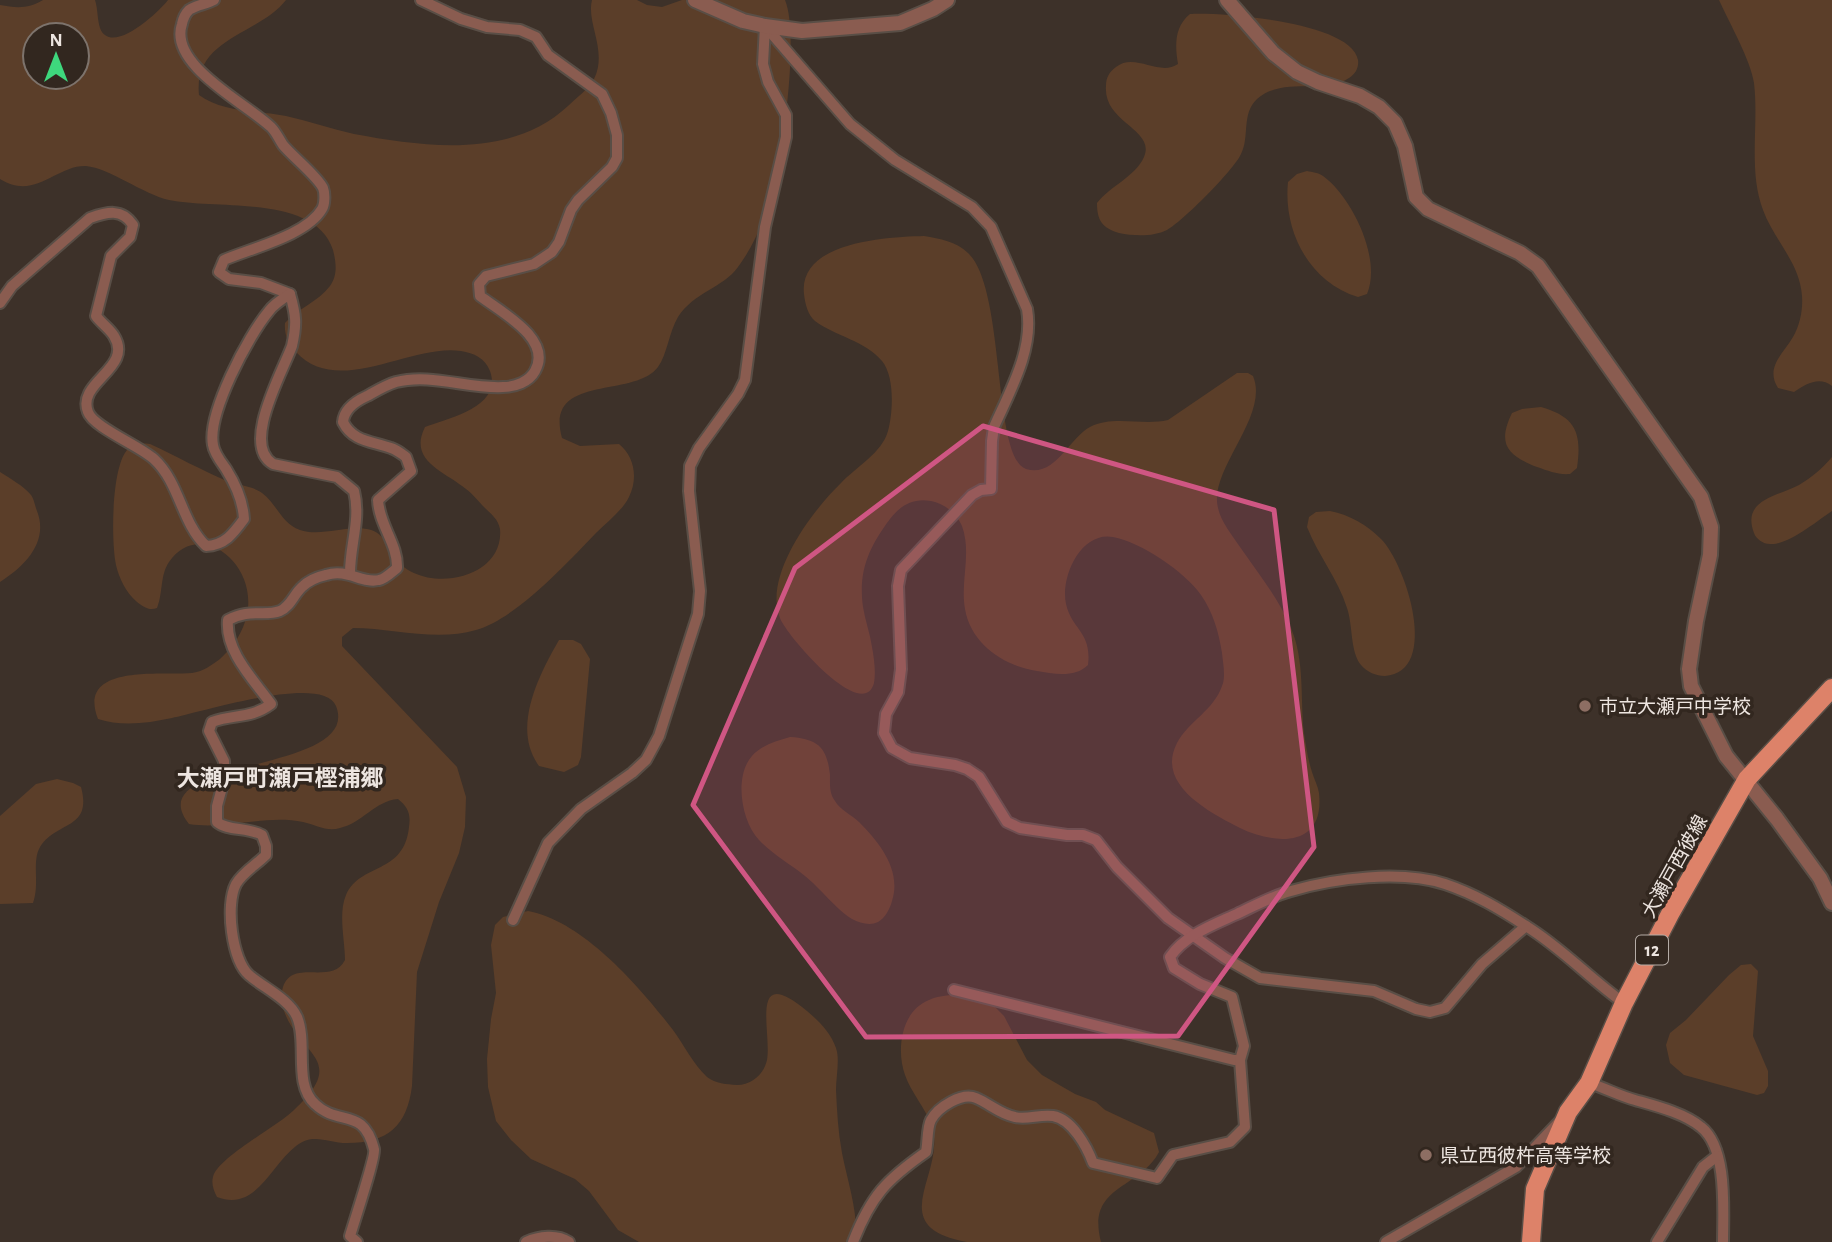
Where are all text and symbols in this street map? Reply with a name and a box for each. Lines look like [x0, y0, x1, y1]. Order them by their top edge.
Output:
north arrow [21, 21, 91, 91]
text: N [49, 31, 63, 50]
place label: 市立大瀬戸中学校 [1599, 696, 1751, 717]
marker: 市立大瀬戸中学校 [1577, 698, 1593, 714]
district label: 大瀬戸町瀬戸樫浦郷 [177, 766, 384, 791]
street label: 大瀬戸西彼線 [1638, 812, 1711, 921]
road number: 12 [1636, 936, 1668, 965]
place label: 県立西彼杵高等学校 [1440, 1145, 1611, 1166]
marker: 県立西彼杵高等学校 [1418, 1147, 1434, 1163]

